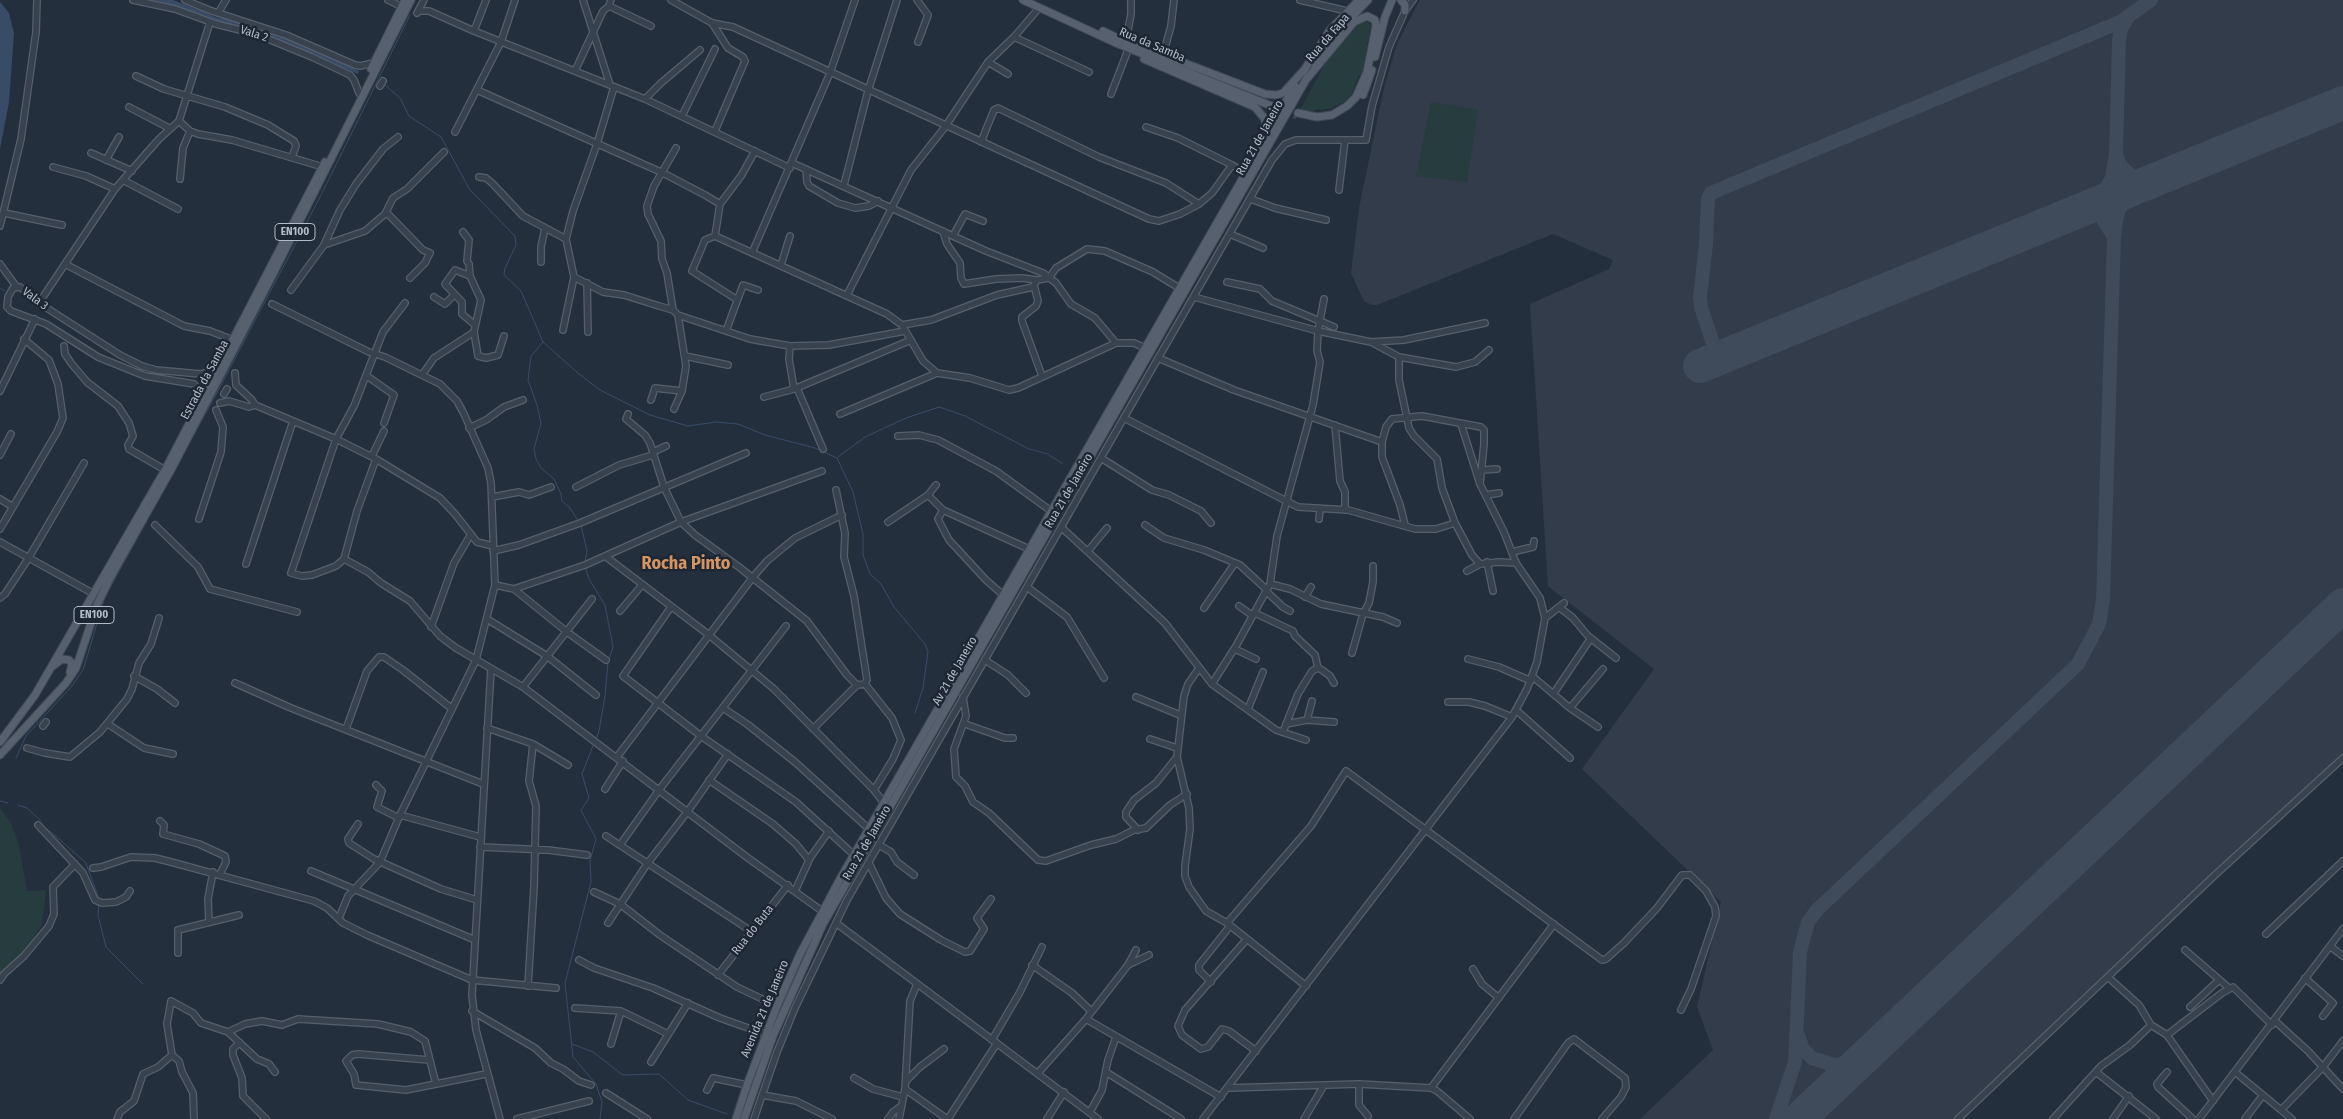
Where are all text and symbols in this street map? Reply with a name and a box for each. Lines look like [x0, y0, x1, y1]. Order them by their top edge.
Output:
street label: Rua da Fapa [1303, 11, 1353, 65]
street label: Vala 2 [238, 23, 270, 45]
street label: Rua da Samba [1117, 25, 1187, 65]
street label: Rua 21 de Janeiro [1233, 98, 1287, 178]
road number: EN100 [275, 223, 315, 240]
street label: Vala 3 [19, 285, 51, 313]
street label: Estrada da Samba [178, 338, 232, 422]
street label: Rua 21 de Janeiro [1042, 451, 1096, 531]
district label: Rocha Pinto [642, 553, 730, 575]
road number: EN100 [74, 606, 114, 624]
street label: Av 21 de Janeiro [930, 634, 980, 708]
street label: Rua 21 de Janeiro [840, 803, 894, 883]
street label: Rua do Buta [729, 902, 777, 958]
street label: Avenida 21 de Janeiro [738, 958, 792, 1060]

